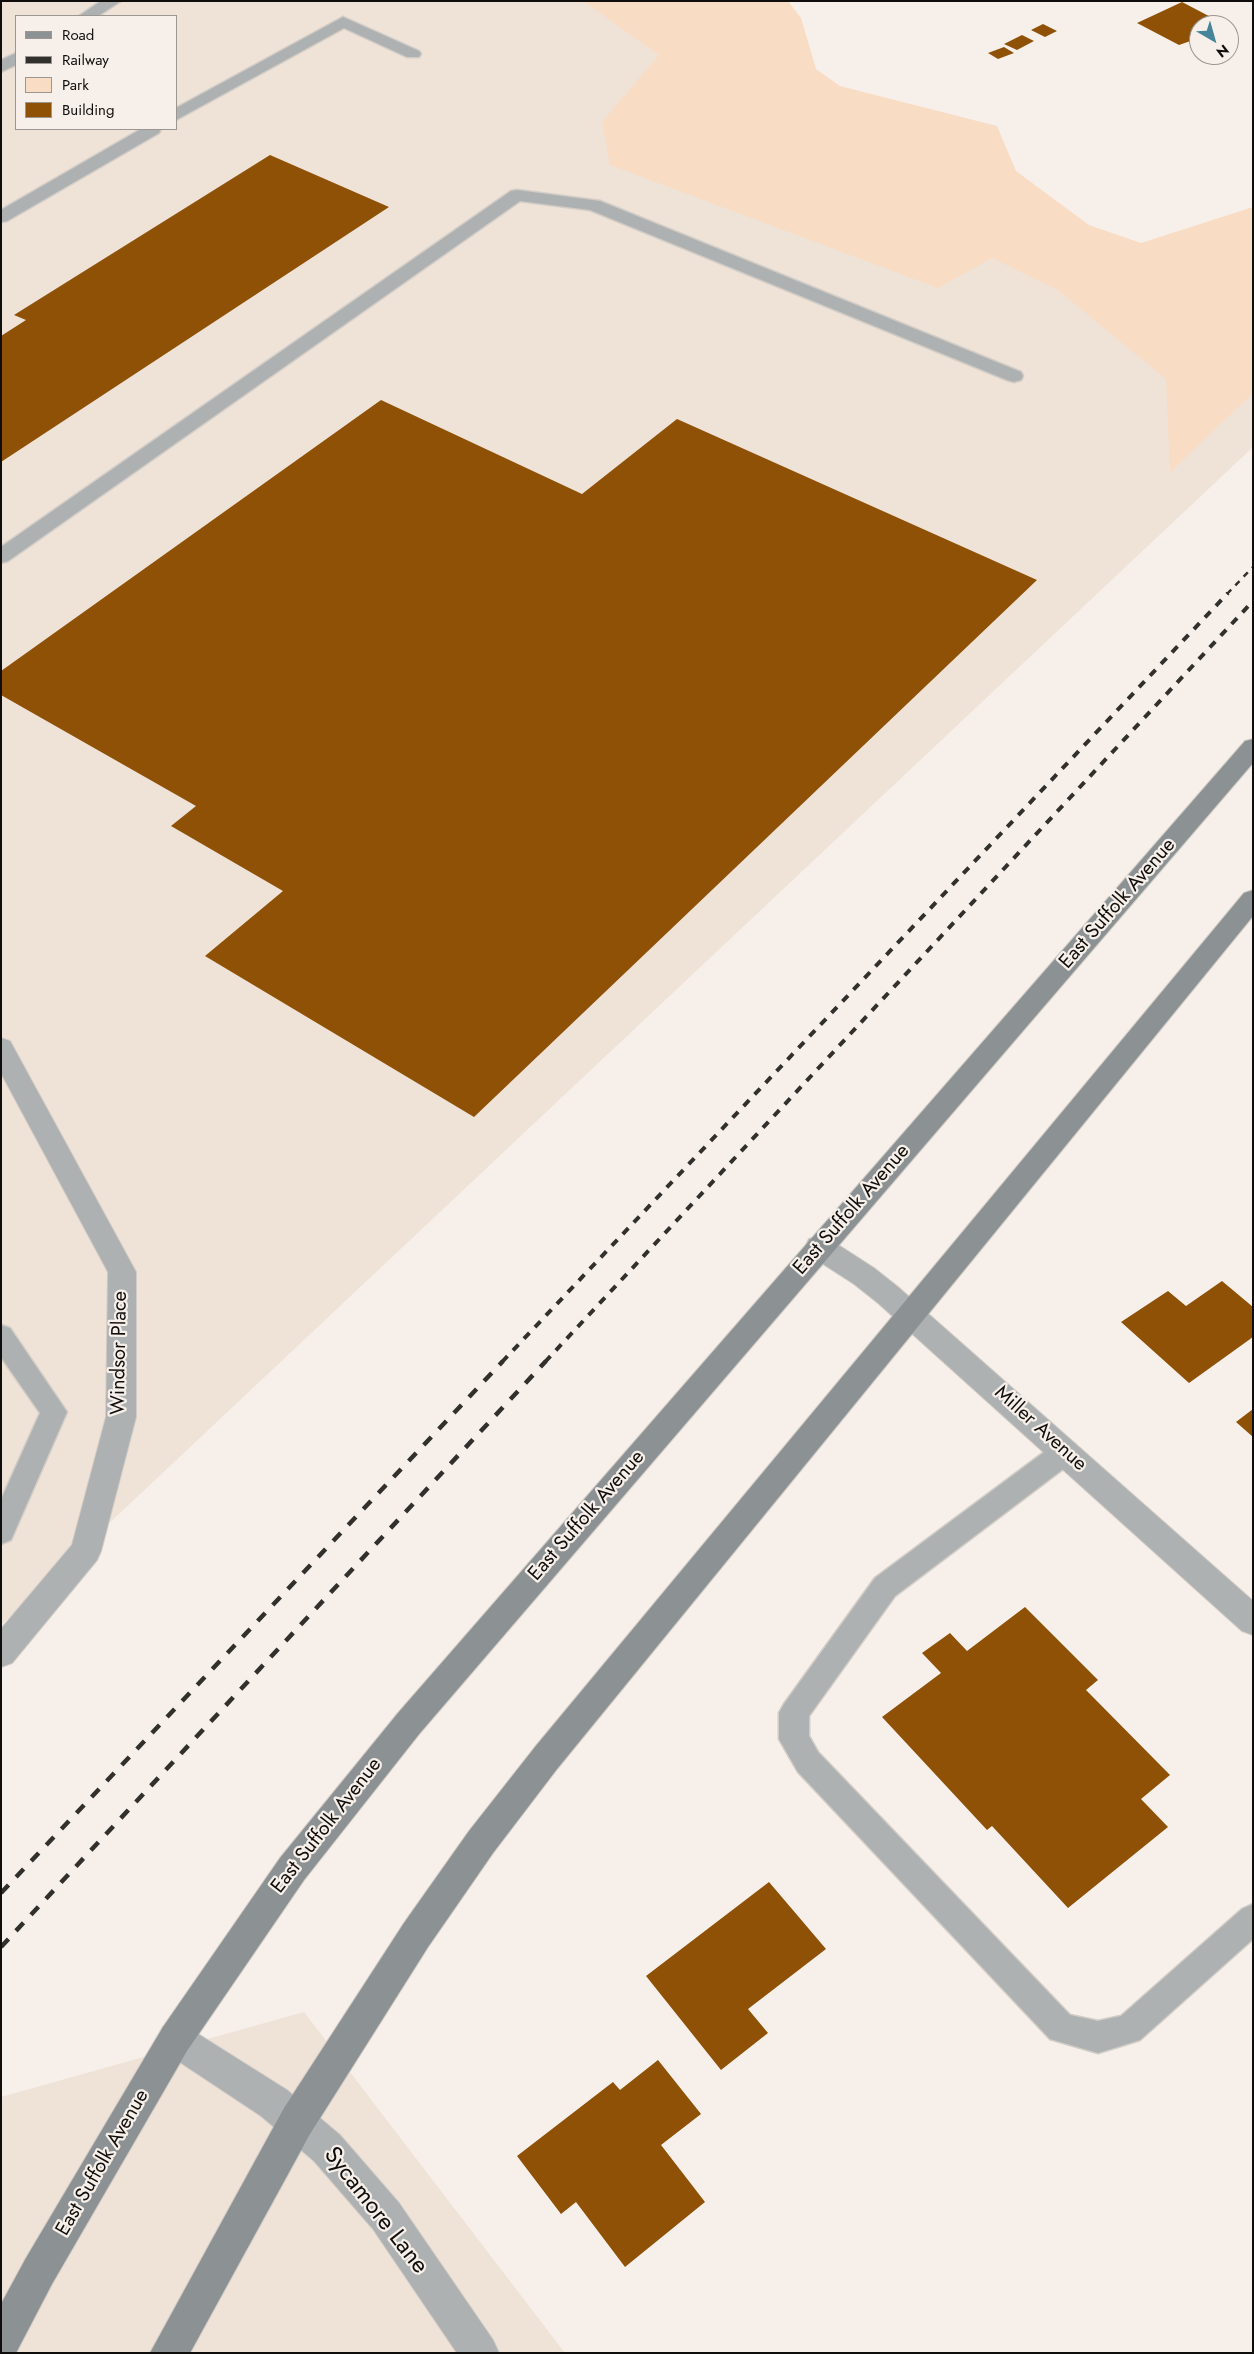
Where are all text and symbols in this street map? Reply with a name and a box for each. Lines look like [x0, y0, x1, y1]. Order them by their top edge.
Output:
legend [15, 15, 178, 130]
north arrow [1189, 15, 1239, 65]
text: Road [62, 24, 94, 46]
text: N [1212, 40, 1233, 62]
text: Railway [62, 49, 109, 71]
text: Park [62, 74, 89, 96]
text: Building [62, 99, 114, 121]
street label: East Suffolk Avenue [1055, 834, 1181, 974]
street label: East Suffolk Avenue [789, 1140, 915, 1280]
street label: Windsor Place [107, 1291, 133, 1415]
street label: Miller Avenue [989, 1381, 1091, 1477]
street label: East Suffolk Avenue [524, 1446, 650, 1586]
street label: East Suffolk Avenue [267, 1754, 387, 1898]
street label: East Suffolk Avenue [51, 2086, 155, 2240]
street label: Sycamore Lane [317, 2142, 433, 2280]

